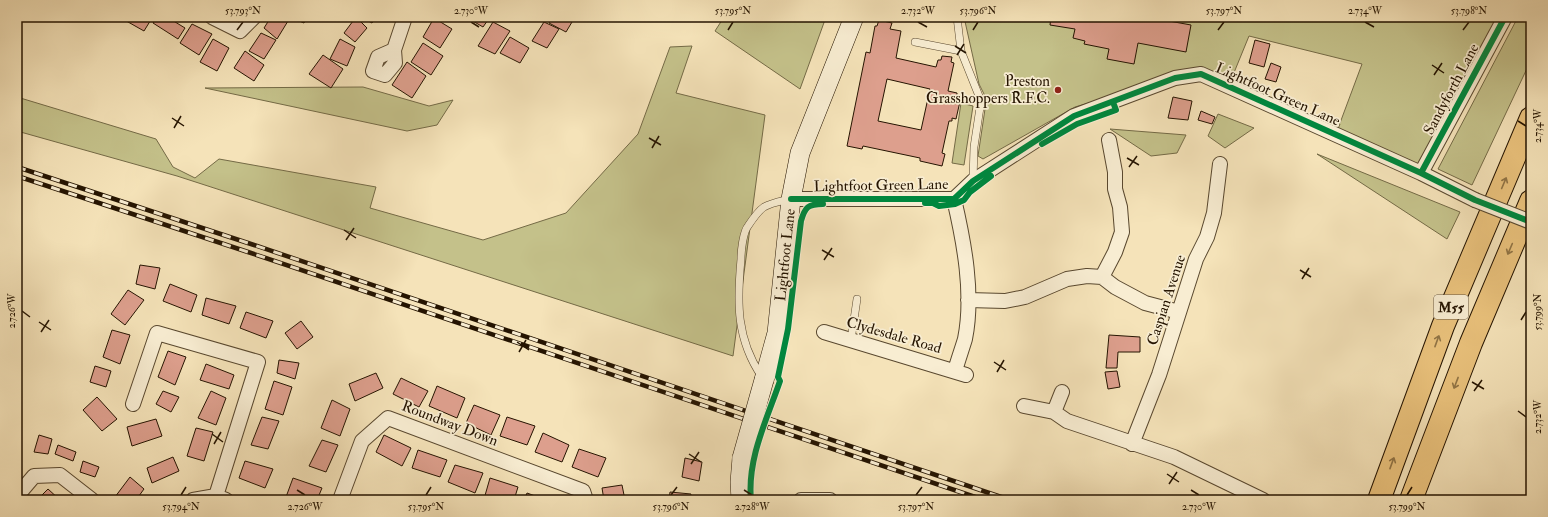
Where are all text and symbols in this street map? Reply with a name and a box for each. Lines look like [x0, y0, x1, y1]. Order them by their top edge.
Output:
text: 53.793°N [225, 5, 261, 17]
text: 2.730°W [454, 5, 489, 17]
text: 53.795°N [715, 5, 751, 17]
text: 2.732°W [901, 5, 936, 17]
text: 53.796°N [959, 5, 997, 17]
text: 53.797°N [1206, 5, 1242, 17]
text: 2.734°W [1348, 5, 1383, 17]
text: 53.798°N [1451, 5, 1487, 17]
street label: Sandyforth Lane [1419, 40, 1483, 138]
street label: Lightfoot Green Lane [1212, 58, 1343, 131]
place label: Preston Grasshoppers R.F.C. [926, 72, 1050, 109]
marker: Preston Grasshoppers R.F.C. [1053, 85, 1063, 95]
text: 2.734°W [1532, 108, 1544, 143]
street label: Lightfoot Green Lane [813, 175, 949, 196]
one-way arrow [1500, 177, 1508, 189]
street label: Lightfoot Lane [771, 208, 800, 302]
one-way arrow [1506, 243, 1514, 255]
street label: Caspian Avenue [1143, 252, 1191, 348]
text: 2.726°W [6, 293, 18, 329]
text: 53.799°N [1532, 293, 1544, 331]
road number: M55 [1434, 295, 1468, 319]
street label: Clydesdale Road [844, 313, 944, 358]
one-way arrow [1434, 336, 1442, 348]
one-way arrow [1451, 376, 1459, 388]
street label: Roundway Down [399, 396, 501, 451]
text: 2.732°W [1532, 399, 1544, 434]
one-way arrow [1389, 458, 1397, 470]
text: 53.794°N [162, 501, 200, 513]
text: 2.726°W [287, 501, 323, 513]
text: 53.795°N [408, 501, 444, 513]
text: 53.796°N [652, 501, 690, 513]
text: 2.728°W [735, 501, 770, 513]
text: 53.797°N [898, 501, 934, 513]
text: 2.730°W [1182, 501, 1217, 513]
text: 53.799°N [1388, 501, 1426, 513]

